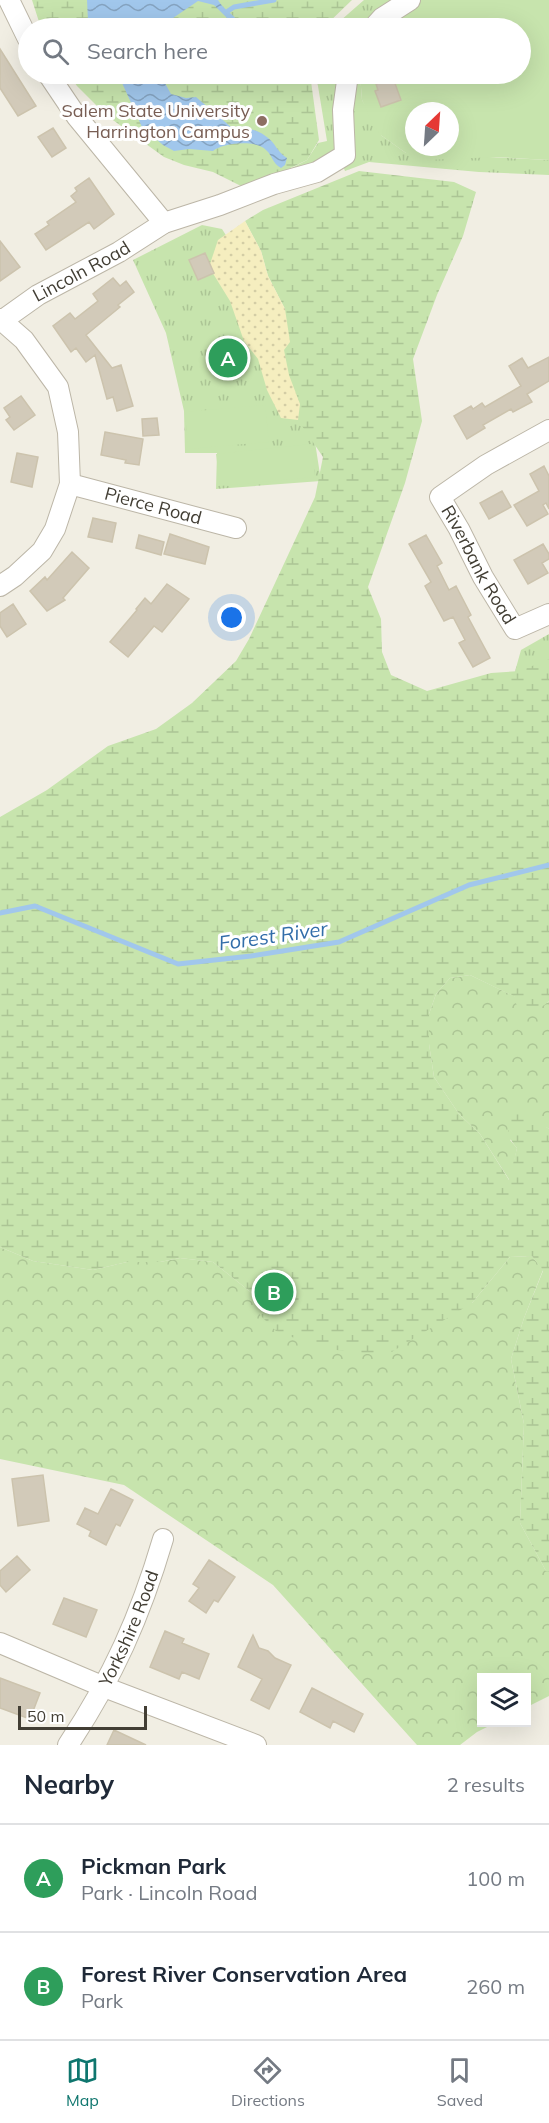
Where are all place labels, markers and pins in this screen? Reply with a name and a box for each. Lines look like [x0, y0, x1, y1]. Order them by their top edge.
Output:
place label: Salem State University Harrington Campus [62, 99, 250, 143]
marker: Salem State University Harrington Campus [255, 114, 269, 128]
pin: A [208, 336, 248, 380]
pin: B [254, 1270, 294, 1314]

